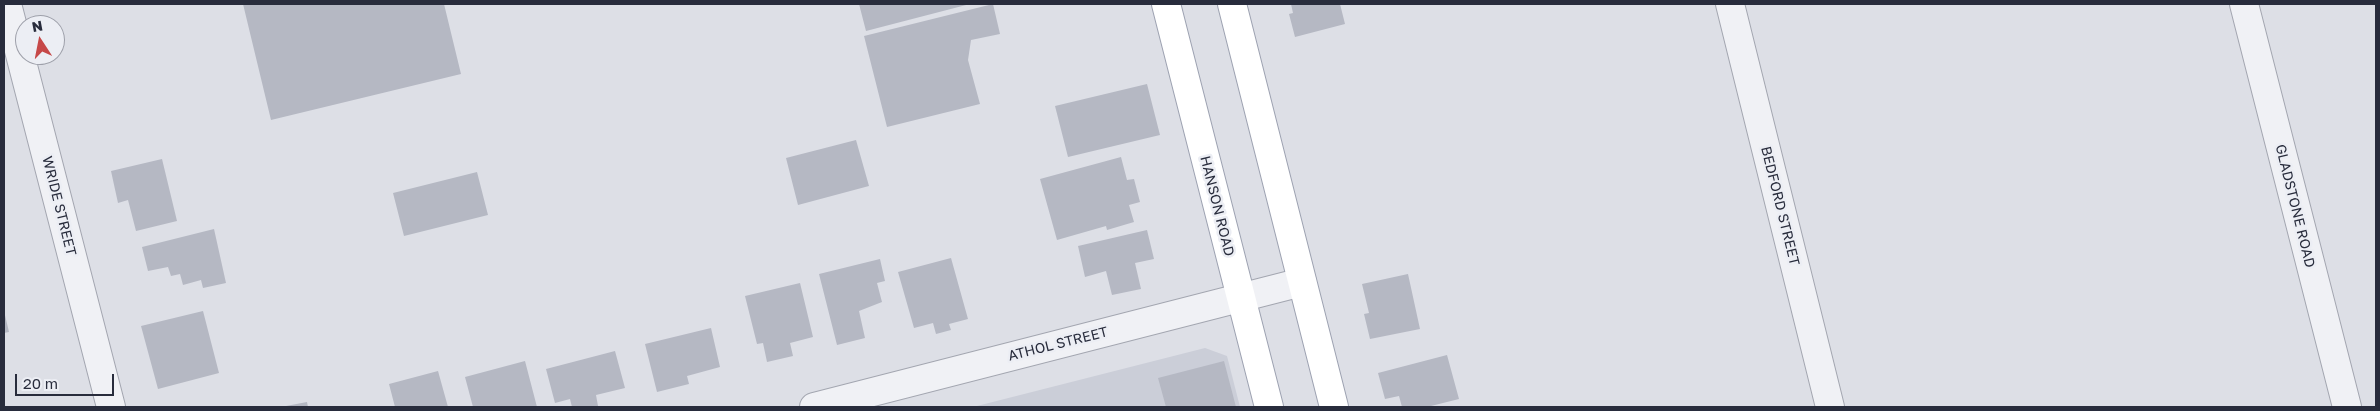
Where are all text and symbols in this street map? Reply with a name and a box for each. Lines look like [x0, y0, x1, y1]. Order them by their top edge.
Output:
north arrow [15, 15, 65, 65]
text: N [30, 16, 44, 35]
street label: GLADSTONE ROAD [2272, 143, 2318, 269]
street label: BEDFORD STREET [1757, 145, 1803, 267]
street label: WRIDE STREET [38, 154, 80, 258]
street label: HANSON ROAD [1196, 154, 1238, 258]
street label: ATHOL STREET [1006, 323, 1110, 365]
scale bar [18, 364, 116, 396]
text: 20 m [23, 374, 58, 392]

